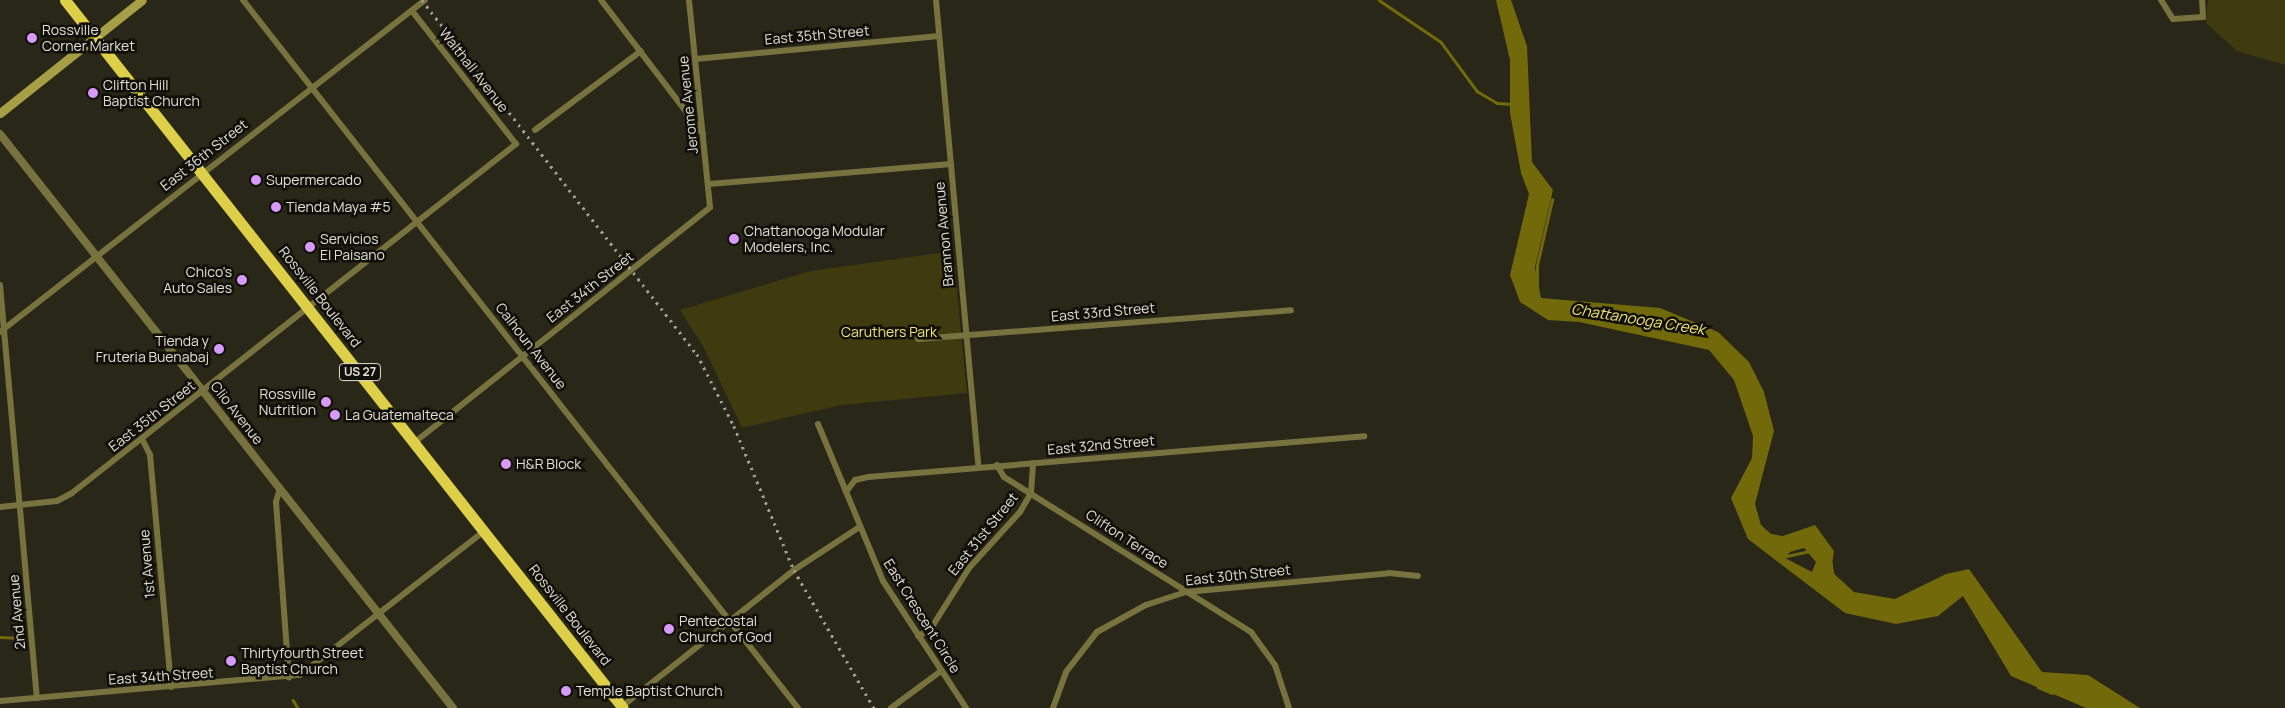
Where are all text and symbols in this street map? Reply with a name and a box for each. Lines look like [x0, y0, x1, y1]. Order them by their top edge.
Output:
place label: Rossville Corner Market [42, 22, 135, 54]
street label: East 35th Street [764, 22, 870, 48]
street label: Walthall Avenue [436, 24, 512, 116]
marker: Rossville Corner Market [26, 32, 38, 44]
street label: Jerome Avenue [674, 55, 702, 155]
place label: Clifton Hill Baptist Church [103, 77, 200, 110]
marker: Clifton Hill Baptist Church [87, 87, 99, 99]
street label: East 36th Street [157, 116, 251, 194]
place label: Supermercado [266, 172, 361, 188]
marker: Supermercado [250, 174, 262, 186]
street label: Brannon Avenue [931, 181, 957, 287]
place label: Tienda Maya #5 [286, 199, 391, 215]
marker: Tienda Maya #5 [270, 201, 282, 213]
place label: Chattanooga Modular Modelers, Inc. [744, 223, 885, 256]
place label: Servicios El Paisano [320, 231, 385, 264]
marker: Chattanooga Modular Modelers, Inc. [728, 233, 740, 245]
marker: Servicios El Paisano [304, 241, 316, 253]
street label: Rossville Boulevard [275, 243, 365, 351]
street label: East 34th Street [543, 248, 637, 326]
place label: Chico's Auto Sales [163, 264, 232, 296]
marker: Chico's Auto Sales [236, 274, 248, 286]
street label: Calhoun Avenue [492, 299, 570, 393]
street label: East 33rd Street [1050, 299, 1156, 325]
water label: Chattanooga Creek [1570, 300, 1706, 338]
park label: Caruthers Park [841, 324, 937, 340]
place label: Tienda y Fruteria Buenabaj [96, 333, 209, 366]
marker: Tienda y Fruteria Buenabaj [213, 343, 225, 355]
road number: US 27 [339, 362, 381, 382]
street label: East 35th Street [105, 377, 199, 455]
street label: Clio Avenue [207, 378, 267, 448]
place label: Rossville Nutrition [259, 386, 316, 418]
marker: Rossville Nutrition [320, 396, 332, 408]
place label: La Guatemalteca [345, 407, 454, 423]
marker: La Guatemalteca [329, 409, 341, 421]
street label: East 32nd Street [1047, 432, 1155, 458]
place label: H&R Block [516, 456, 581, 472]
marker: H&R Block [500, 458, 512, 470]
street label: East 31st Street [945, 489, 1021, 579]
street label: Clifton Terrace [1083, 506, 1171, 572]
street label: 1st Avenue [136, 529, 158, 599]
street label: East Crescent Circle [880, 556, 964, 676]
street label: Rossville Boulevard [525, 561, 615, 669]
street label: East 30th Street [1185, 561, 1291, 589]
street label: 2nd Avenue [5, 574, 29, 650]
place label: Pentecostal Church of God [679, 613, 772, 646]
marker: Pentecostal Church of God [663, 623, 675, 635]
place label: Thirtyfourth Street Baptist Church [241, 645, 363, 678]
marker: Thirtyfourth Street Baptist Church [225, 655, 237, 667]
street label: East 34th Street [108, 664, 214, 688]
place label: Temple Baptist Church [576, 683, 723, 699]
marker: Temple Baptist Church [560, 685, 572, 697]

